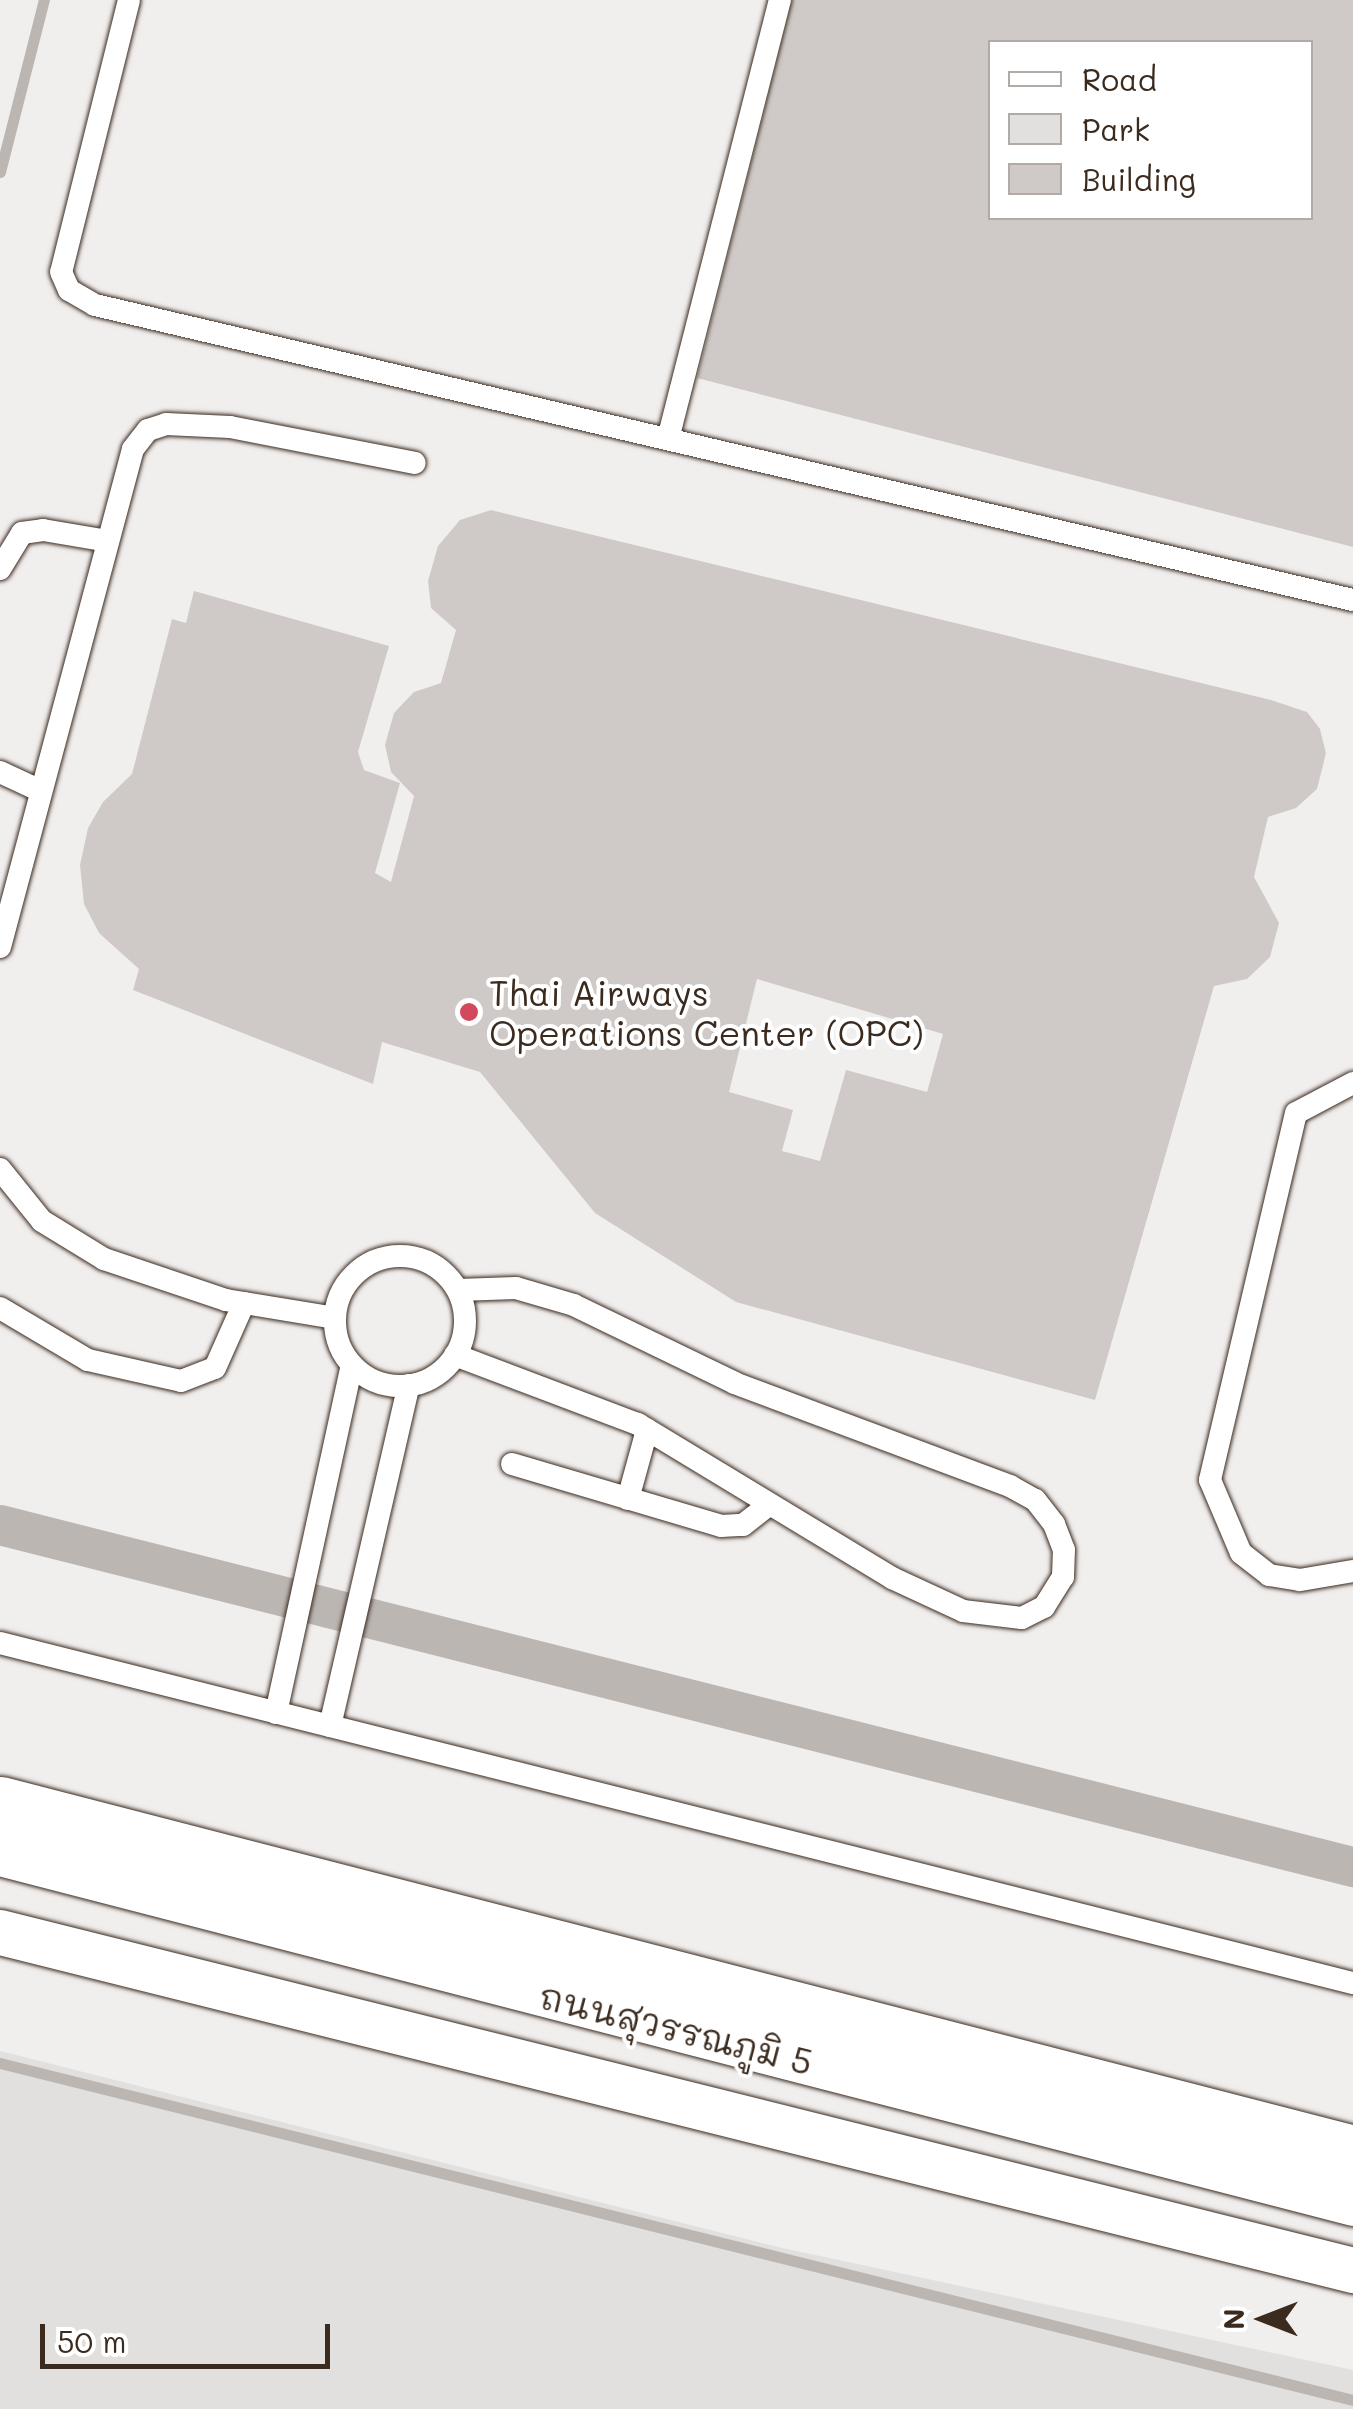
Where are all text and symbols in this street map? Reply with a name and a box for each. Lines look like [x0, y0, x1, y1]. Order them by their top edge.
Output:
legend [988, 40, 1313, 220]
text: Road [1082, 59, 1157, 99]
text: Park [1082, 109, 1150, 149]
text: Building [1082, 159, 1196, 199]
place label: Thai Airways Operations Center (OPC) [489, 971, 924, 1053]
marker: Thai Airways Operations Center (OPC) [458, 1001, 480, 1023]
street label: ถนนสุวรรณภูมิ 5 [535, 1974, 817, 2082]
north arrow [1213, 2269, 1313, 2369]
scale bar [45, 2304, 335, 2366]
text: N [1215, 2308, 1251, 2330]
text: 50 m [57, 2321, 127, 2361]

